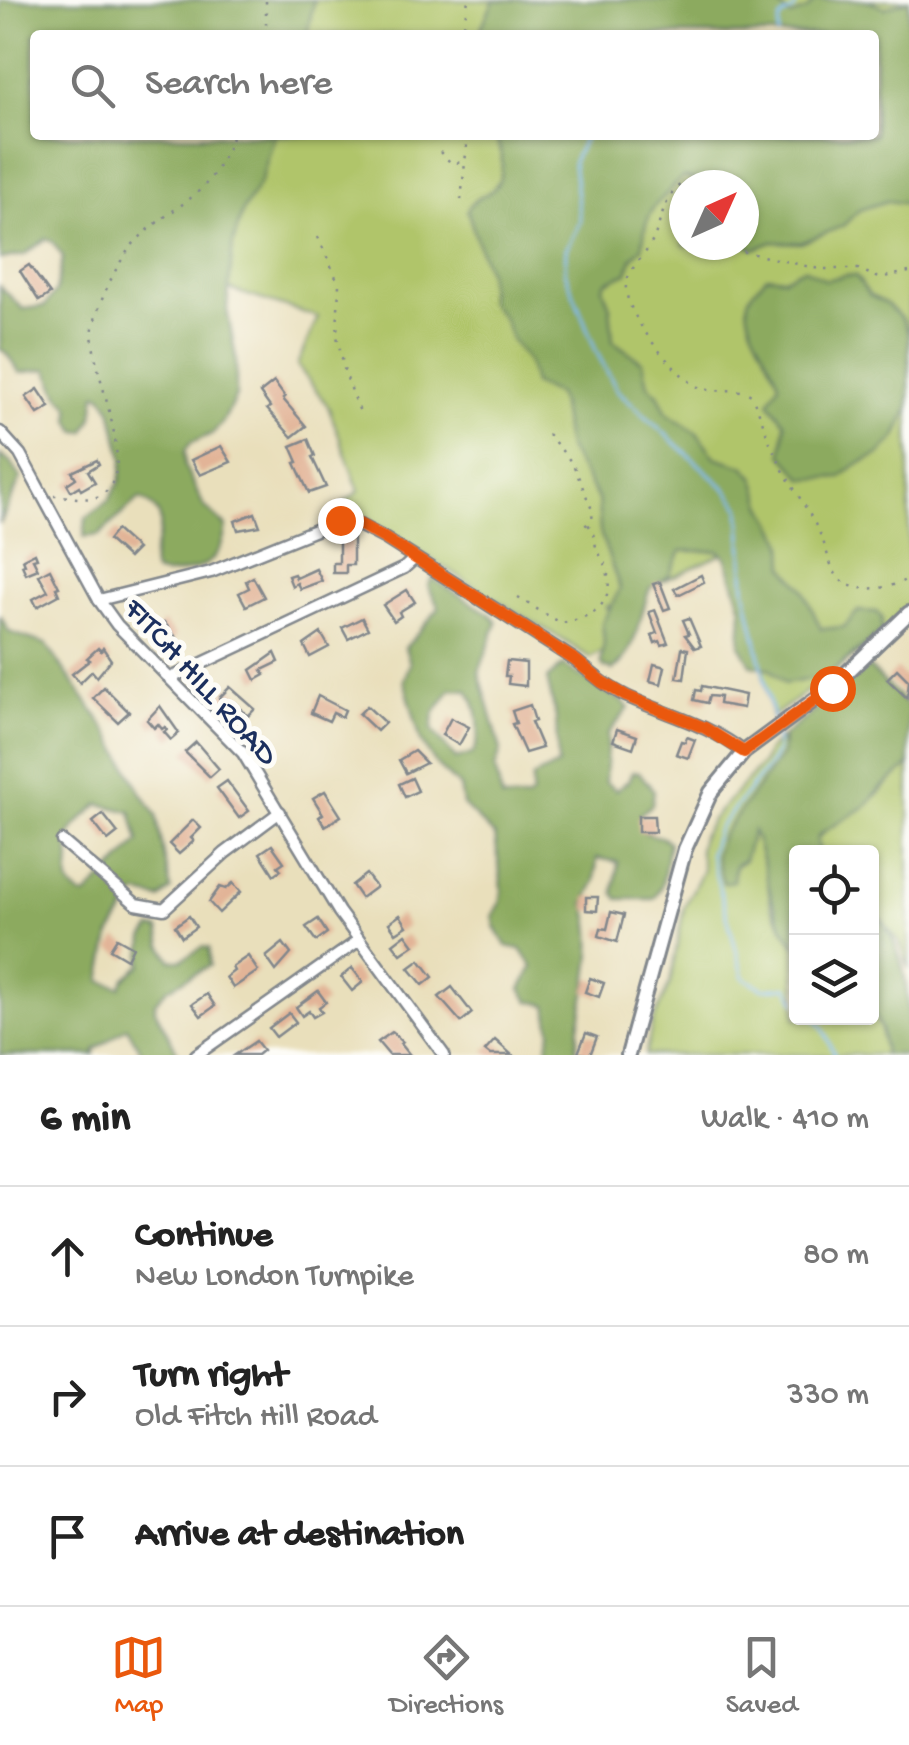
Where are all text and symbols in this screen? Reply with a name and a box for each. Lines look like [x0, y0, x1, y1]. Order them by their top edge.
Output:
search box [30, 30, 879, 140]
icon: search [65, 58, 120, 113]
text: Search here [145, 63, 332, 107]
north arrow [669, 170, 759, 260]
route end [318, 498, 364, 544]
street label: FITCH HILL ROAD [113, 591, 285, 775]
route start [810, 666, 856, 712]
map controls [789, 845, 879, 1025]
button: locate [789, 845, 879, 935]
button: layers [789, 935, 879, 1025]
text: 6 min [40, 1096, 130, 1145]
text: Walk · 410 m [701, 1101, 869, 1139]
text: Continue [135, 1215, 273, 1259]
icon: ahead [40, 1229, 95, 1284]
text: 80 m [803, 1237, 869, 1275]
text: New London Turnpike [135, 1259, 414, 1297]
text: Turn right [135, 1355, 287, 1399]
icon: right [40, 1369, 95, 1424]
text: 330 m [787, 1377, 869, 1415]
text: Old Fitch Hill Road [135, 1399, 376, 1437]
icon: arrive [40, 1509, 95, 1564]
text: Arrive at destination [135, 1514, 464, 1558]
tab: Map [111, 1630, 166, 1723]
tab: Directions [389, 1630, 503, 1723]
tab: Saved [726, 1630, 798, 1723]

